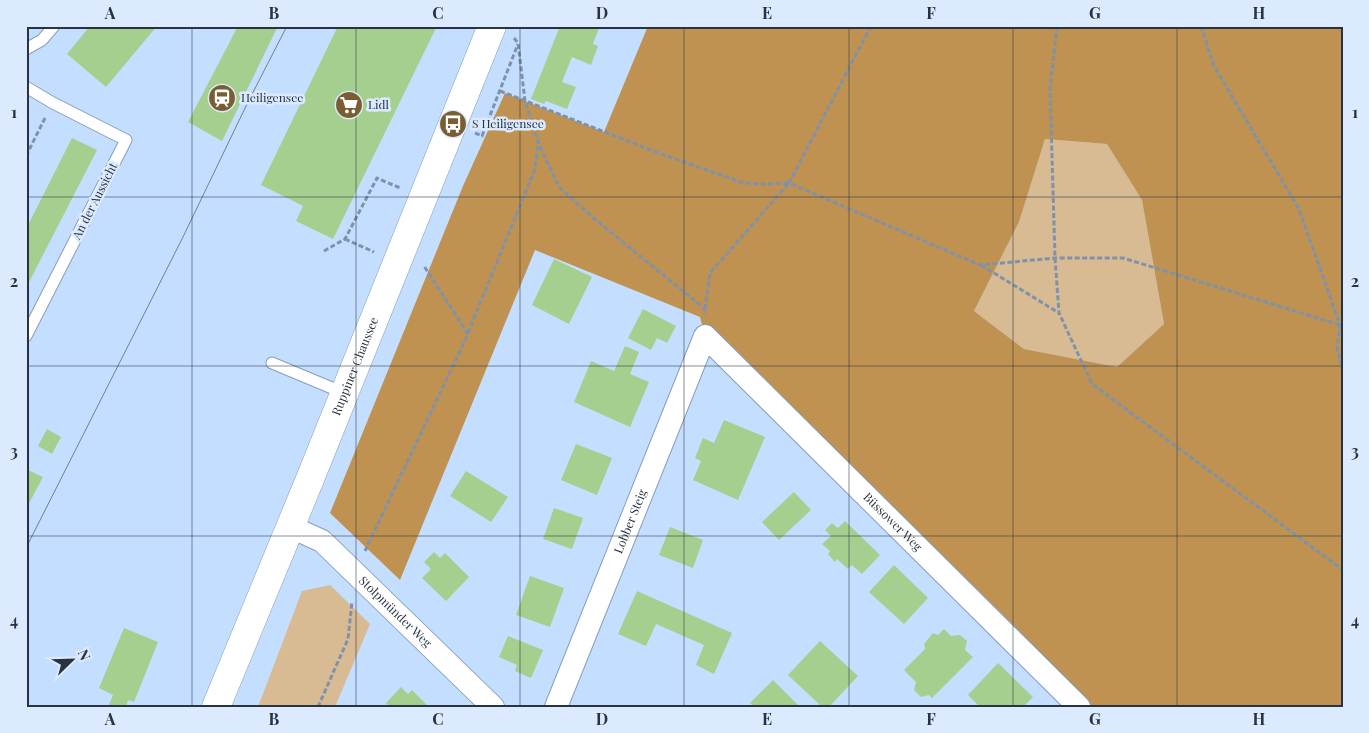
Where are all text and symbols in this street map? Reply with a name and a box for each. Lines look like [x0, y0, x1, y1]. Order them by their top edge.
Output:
text: A [104, 2, 116, 23]
text: B [269, 2, 280, 23]
text: C [432, 2, 444, 23]
text: D [596, 2, 608, 23]
text: E [762, 2, 772, 23]
text: F [926, 2, 936, 23]
text: G [1089, 2, 1101, 23]
text: H [1253, 2, 1266, 23]
station icon: Heiligensee [207, 83, 237, 113]
place label: Heiligensee [241, 89, 303, 105]
supermarket icon: Lidl [334, 90, 364, 120]
place label: Lidl [368, 96, 390, 112]
text: 1 [11, 101, 17, 122]
text: 1 [1352, 101, 1358, 122]
bus stop icon: S Heiligensee [438, 109, 468, 139]
place label: S Heiligensee [472, 115, 544, 131]
street label: An der Aussicht [67, 159, 121, 242]
text: 2 [10, 270, 18, 291]
text: 2 [1351, 270, 1359, 291]
street label: Ruppiner Chaussee [327, 314, 381, 418]
text: 3 [10, 440, 18, 461]
text: 3 [1351, 440, 1359, 461]
street label: Lobber Steig [610, 486, 650, 556]
street label: Büssower Weg [860, 489, 927, 555]
street label: Stolpmünder Weg [356, 572, 436, 651]
text: 4 [10, 609, 18, 630]
text: 4 [1351, 609, 1359, 630]
north arrow [48, 636, 98, 686]
text: N [74, 646, 95, 663]
text: A [104, 708, 116, 729]
text: B [269, 708, 280, 729]
text: C [432, 708, 444, 729]
text: D [596, 708, 608, 729]
text: E [762, 708, 772, 729]
text: F [926, 708, 936, 729]
text: G [1089, 708, 1101, 729]
text: H [1253, 708, 1266, 729]

